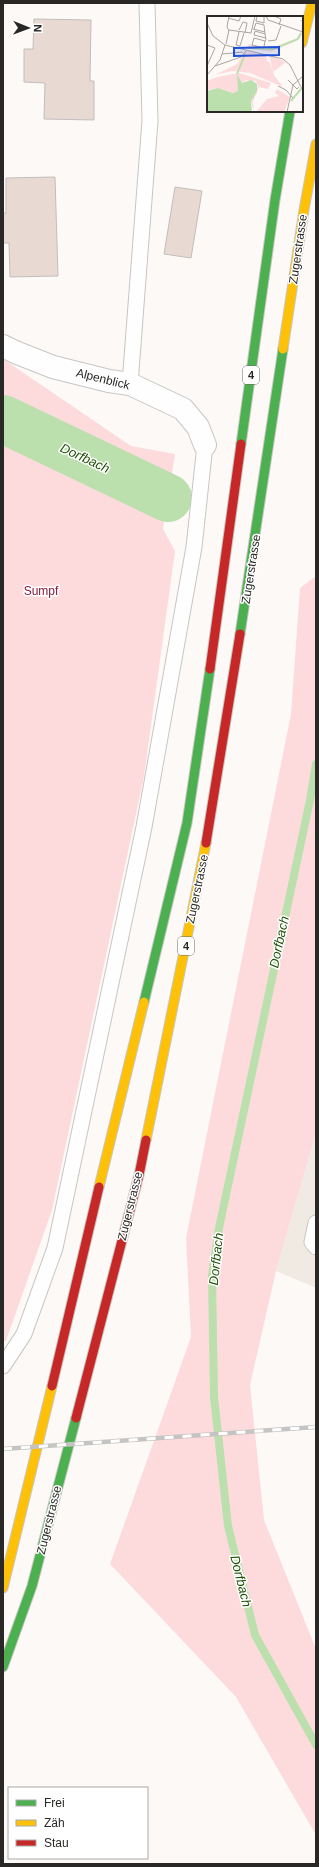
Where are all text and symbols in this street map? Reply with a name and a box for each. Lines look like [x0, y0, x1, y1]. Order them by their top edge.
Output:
north arrow [8, 8, 48, 48]
inset map [207, 16, 303, 112]
text: N [32, 24, 44, 32]
street label: Zugerstrasse [286, 213, 310, 285]
street label: Alpenblick [75, 366, 132, 393]
road number: 4 [243, 366, 259, 384]
water label: Dorfbach [58, 440, 112, 476]
street label: Zugerstrasse [239, 533, 263, 605]
park label: Sumpf [24, 584, 59, 598]
street label: Zugerstrasse [183, 853, 211, 925]
water label: Dorfbach [266, 915, 292, 969]
road number: 4 [178, 937, 194, 955]
street label: Zugerstrasse [115, 1170, 145, 1242]
water label: Dorfbach [206, 1232, 226, 1286]
street label: Zugerstrasse [34, 1484, 64, 1556]
water label: Dorfbach [227, 1554, 255, 1608]
legend [8, 1787, 148, 1859]
text: Frei [44, 1796, 65, 1810]
text: Zäh [44, 1816, 65, 1830]
text: Stau [44, 1836, 69, 1850]

